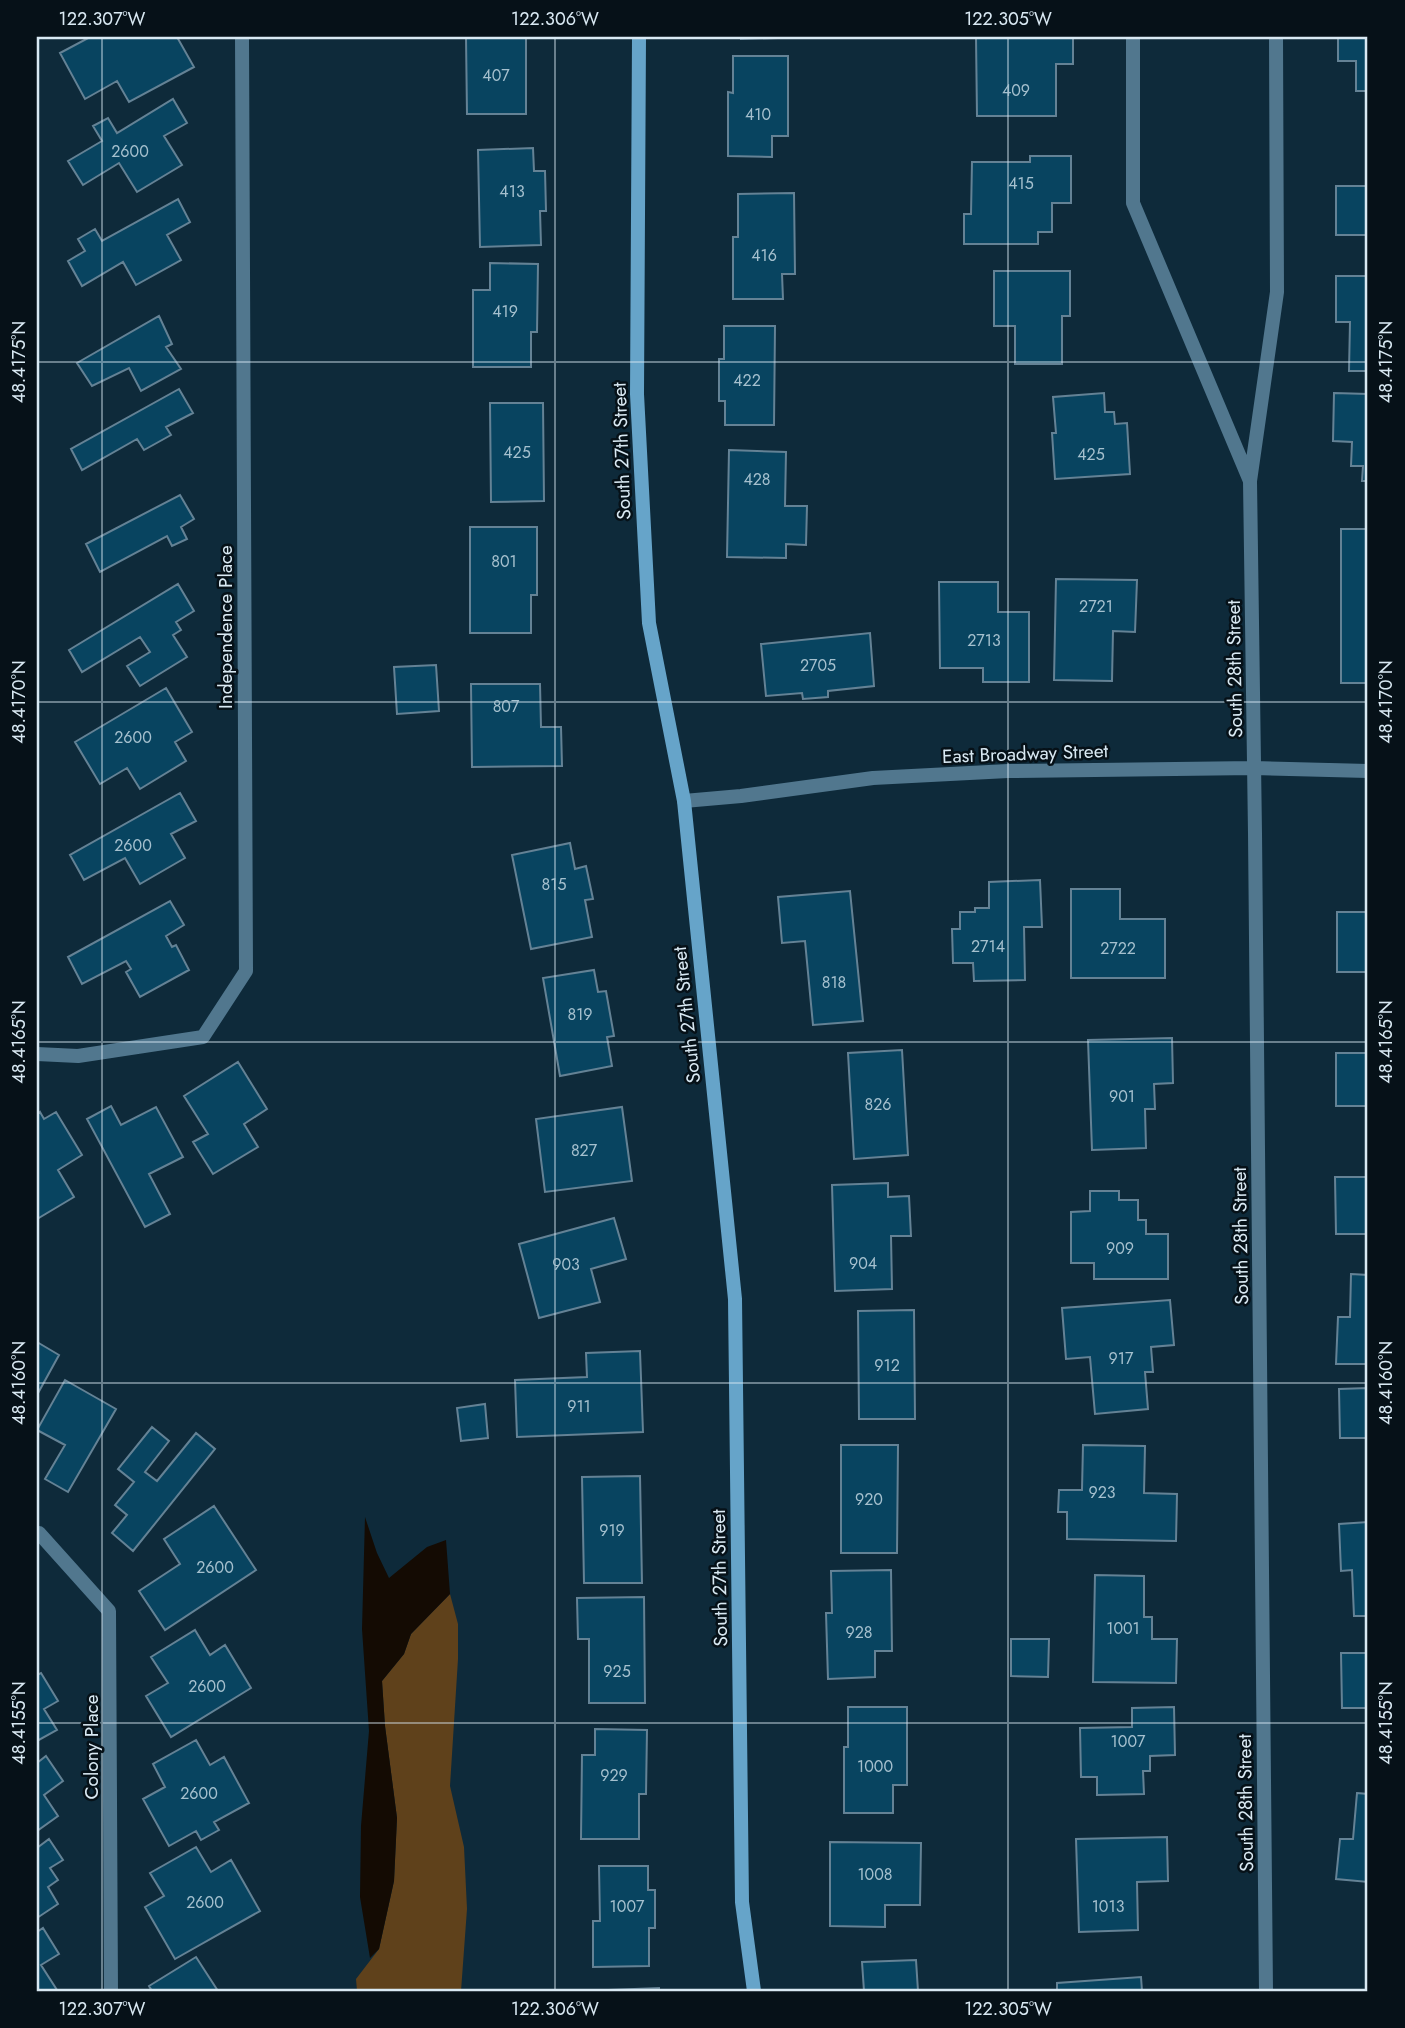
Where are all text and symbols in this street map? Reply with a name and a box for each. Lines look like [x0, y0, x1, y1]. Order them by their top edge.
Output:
text: 122.307°W [59, 6, 146, 32]
text: 122.306°W [511, 6, 599, 32]
text: 122.305°W [964, 6, 1052, 32]
house number: 407 [482, 64, 510, 87]
house number: 409 [1002, 79, 1030, 102]
house number: 410 [745, 103, 771, 126]
house number: 2600 [111, 140, 149, 163]
house number: 415 [1008, 172, 1034, 195]
house number: 413 [499, 180, 525, 203]
house number: 416 [751, 244, 777, 267]
house number: 419 [492, 300, 518, 323]
text: 48.4175°N [6, 321, 32, 403]
text: 48.4175°N [1373, 321, 1399, 403]
house number: 422 [733, 369, 761, 392]
street label: South 27th Street [606, 381, 637, 520]
house number: 425 [503, 441, 531, 464]
house number: 425 [1077, 443, 1105, 466]
house number: 428 [743, 468, 771, 491]
street label: Independence Place [212, 545, 239, 709]
house number: 801 [491, 550, 517, 573]
house number: 2721 [1079, 595, 1113, 618]
street label: South 28th Street [1220, 599, 1249, 738]
house number: 2713 [967, 629, 1001, 652]
house number: 2705 [800, 654, 836, 677]
text: 48.4170°N [6, 660, 32, 744]
text: 48.4170°N [1373, 660, 1399, 744]
house number: 807 [493, 695, 520, 718]
house number: 2600 [114, 726, 152, 749]
street label: East Broadway Street [942, 737, 1109, 770]
house number: 2600 [114, 834, 152, 857]
house number: 815 [542, 873, 566, 896]
house number: 2714 [971, 935, 1005, 958]
house number: 2722 [1100, 937, 1136, 960]
street label: South 27th Street [666, 945, 707, 1085]
house number: 818 [822, 971, 846, 994]
text: 48.4165°N [6, 1000, 32, 1084]
text: 48.4165°N [1373, 1000, 1399, 1084]
house number: 819 [567, 1003, 593, 1026]
house number: 901 [1109, 1085, 1135, 1108]
house number: 826 [864, 1093, 892, 1116]
house number: 827 [571, 1139, 598, 1162]
street label: South 28th Street [1226, 1166, 1255, 1305]
house number: 909 [1106, 1237, 1134, 1260]
house number: 904 [849, 1252, 877, 1275]
house number: 903 [552, 1253, 580, 1276]
text: 48.4160°N [6, 1341, 32, 1425]
text: 48.4160°N [1373, 1341, 1399, 1425]
house number: 917 [1109, 1347, 1134, 1370]
house number: 912 [874, 1354, 900, 1377]
house number: 911 [567, 1395, 591, 1418]
house number: 923 [1088, 1481, 1116, 1504]
house number: 920 [855, 1488, 883, 1511]
street label: South 27th Street [705, 1509, 734, 1647]
house number: 919 [599, 1519, 625, 1542]
house number: 2600 [196, 1556, 234, 1579]
house number: 1001 [1106, 1617, 1140, 1640]
house number: 928 [845, 1621, 873, 1644]
house number: 925 [603, 1660, 631, 1683]
house number: 2600 [188, 1675, 226, 1698]
text: 48.4155°N [6, 1681, 32, 1765]
text: 48.4155°N [1373, 1681, 1399, 1765]
street label: Colony Place [78, 1694, 105, 1799]
house number: 1007 [1111, 1730, 1146, 1753]
street label: South 28th Street [1231, 1733, 1260, 1872]
house number: 1000 [857, 1755, 893, 1778]
house number: 929 [600, 1764, 628, 1787]
house number: 2600 [180, 1782, 218, 1805]
house number: 1008 [857, 1863, 893, 1886]
house number: 2600 [186, 1891, 224, 1914]
house number: 1007 [610, 1895, 645, 1918]
house number: 1013 [1092, 1895, 1125, 1918]
text: 122.307°W [59, 1996, 146, 2022]
text: 122.306°W [511, 1996, 599, 2022]
text: 122.305°W [964, 1996, 1052, 2022]

